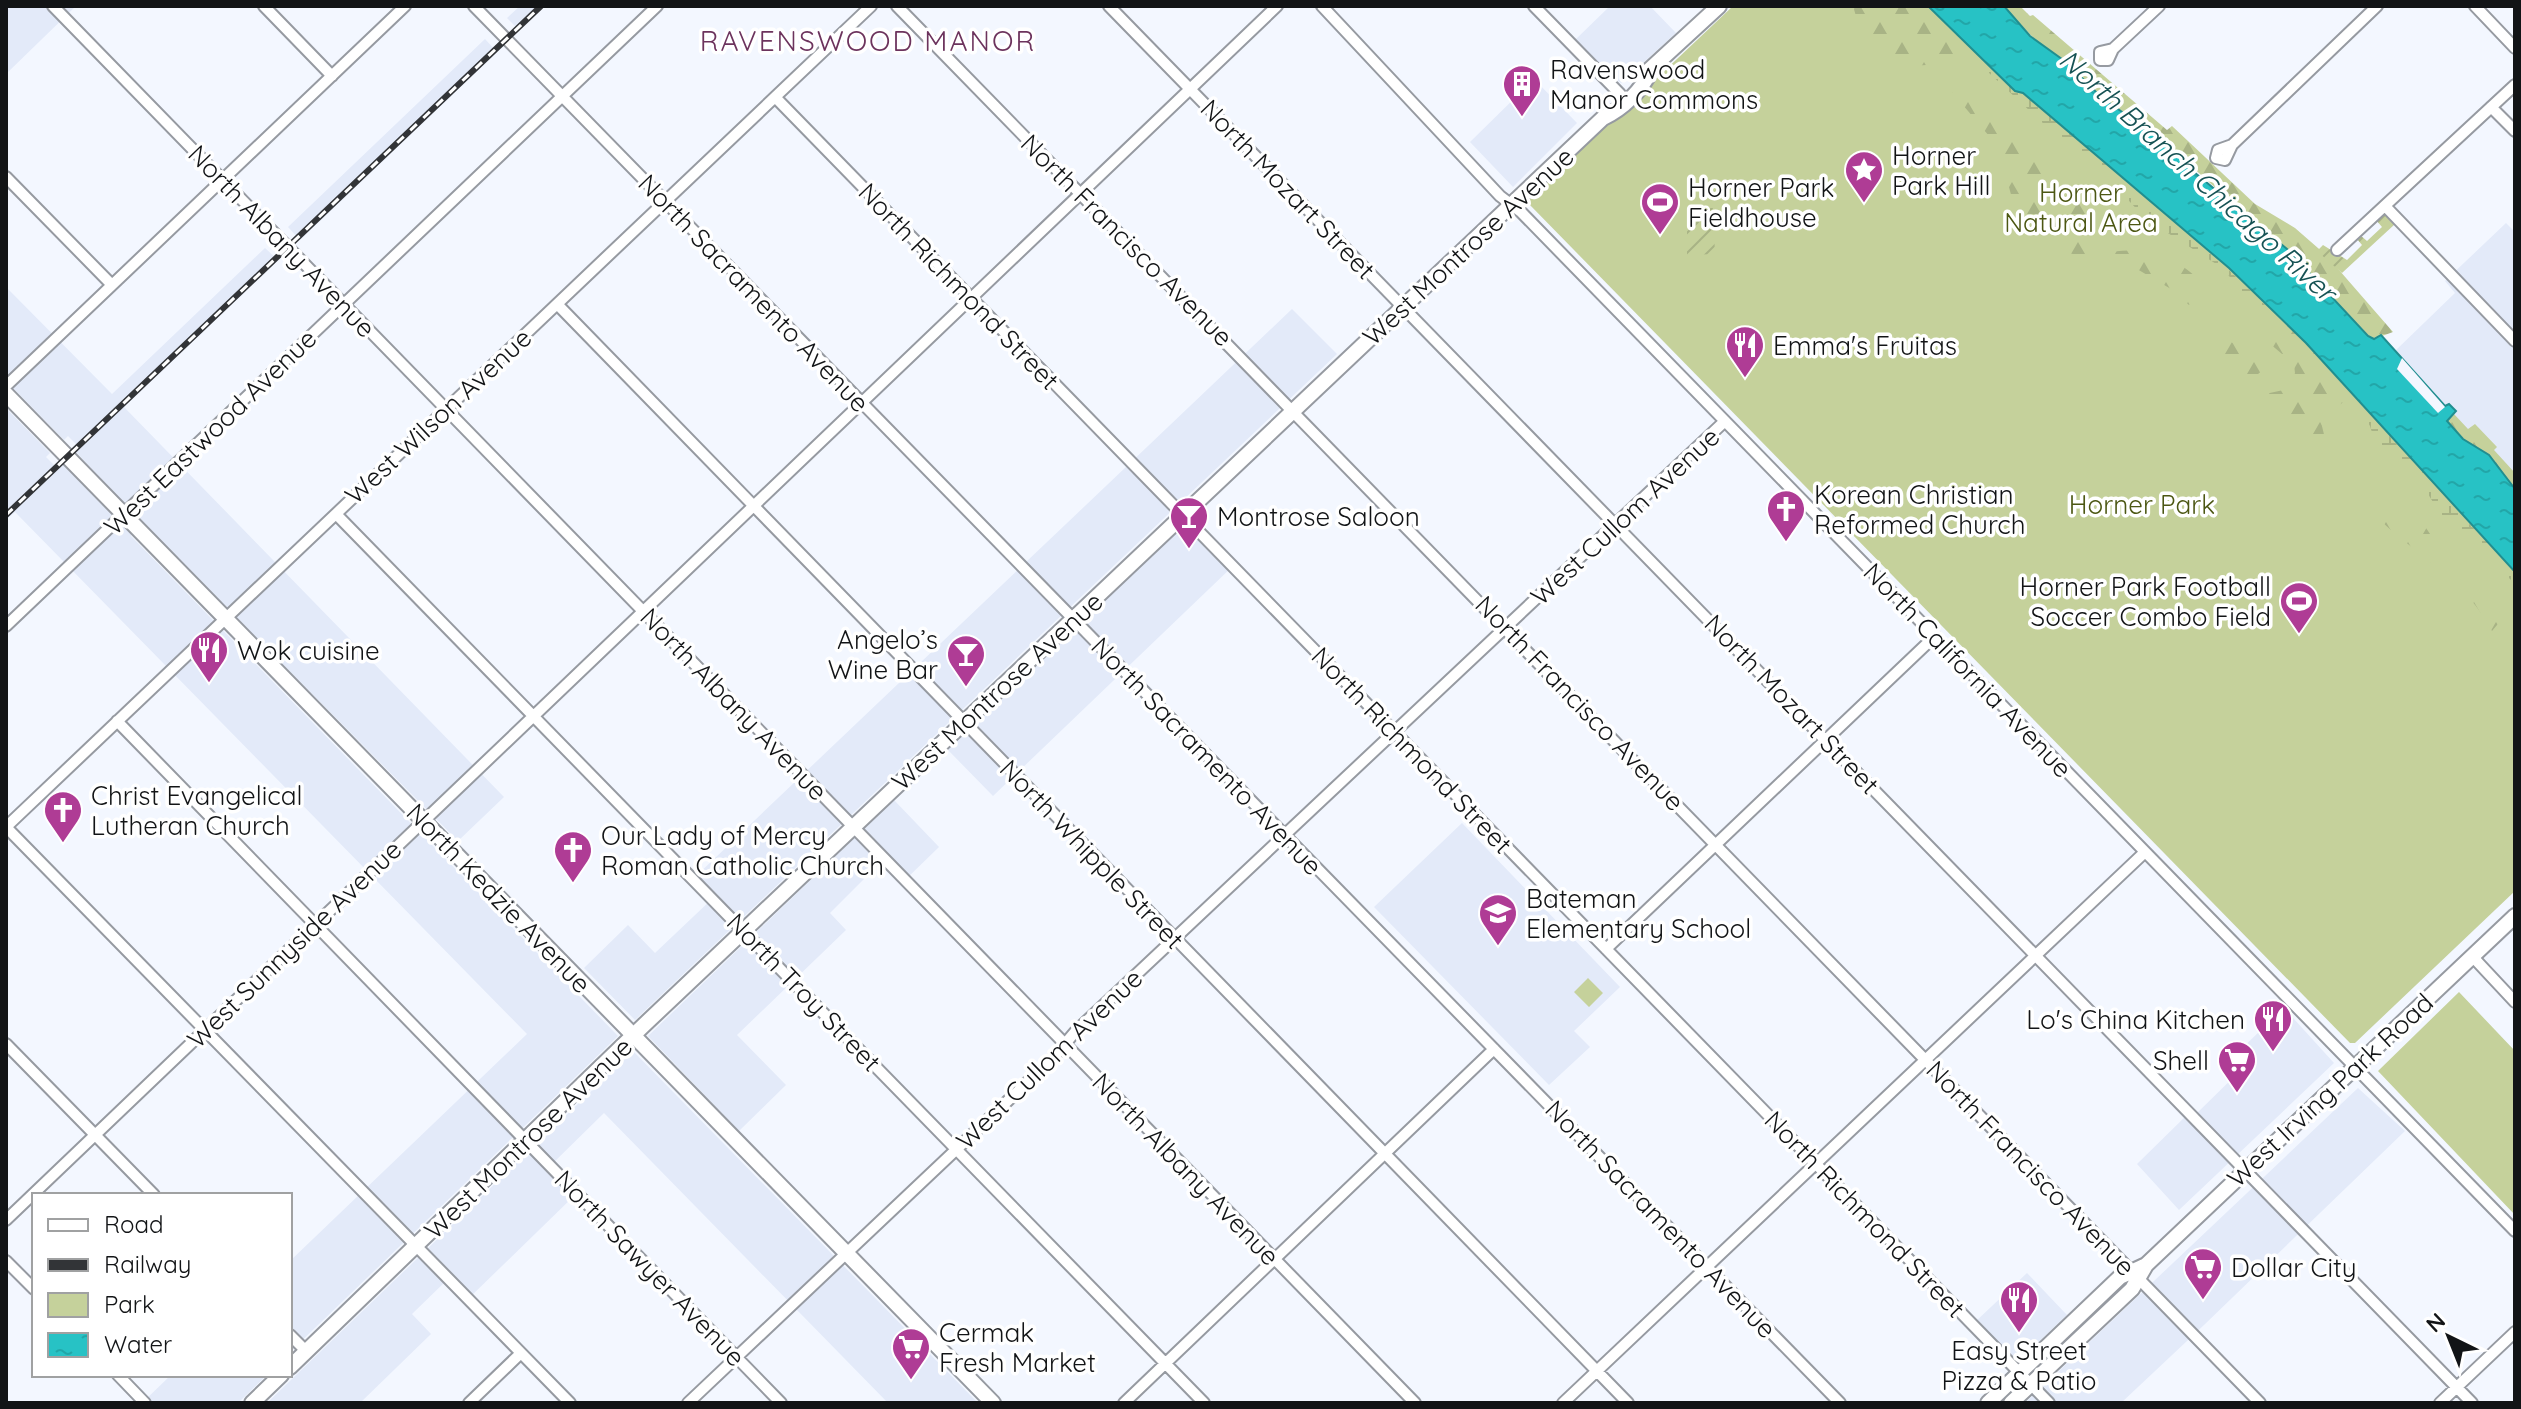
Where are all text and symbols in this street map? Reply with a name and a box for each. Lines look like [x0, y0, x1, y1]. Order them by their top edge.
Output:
district label: RAVENSWOOD MANOR [700, 23, 1036, 58]
water label: North Branch Chicago River [2052, 42, 2346, 311]
place label: Ravenswood Manor Commons [1550, 53, 1758, 116]
building icon: Ravenswood Manor Commons [1501, 63, 1543, 118]
street label: North Mozart Street [1194, 92, 1382, 286]
street label: North Francisco Avenue [1014, 127, 1240, 353]
street label: North Albany Avenue [181, 138, 383, 344]
place label: Horner Park Hill [1892, 139, 1990, 202]
street label: West Montrose Avenue [1356, 140, 1580, 352]
place icon: Horner Park Hill [1843, 149, 1885, 204]
street label: North Sacramento Avenue [632, 167, 876, 419]
place label: Horner Park Fieldhouse [1688, 171, 1834, 234]
street label: North Richmond Street [852, 176, 1066, 396]
park label: Horner Natural Area [2004, 176, 2158, 239]
sports icon: Horner Park Fieldhouse [1639, 181, 1681, 236]
street label: West Wilson Avenue [338, 321, 538, 511]
street label: West Eastwood Avenue [97, 322, 323, 542]
restaurant icon: Emma's Fruitas [1724, 324, 1766, 379]
place label: Emma's Fruitas [1773, 329, 1957, 362]
street label: West Cullom Avenue [1524, 420, 1726, 612]
place label: Korean Christian Reformed Church [1814, 478, 2026, 541]
church icon: Korean Christian Reformed Church [1765, 488, 1807, 543]
park label: Horner Park [2069, 488, 2215, 521]
bar icon: Montrose Saloon [1168, 495, 1210, 550]
place label: Montrose Saloon [1217, 500, 1420, 533]
street label: North California Avenue [1857, 556, 2079, 784]
place label: Horner Park Football Soccer Combo Field [2020, 570, 2271, 633]
sports icon: Horner Park Football Soccer Combo Field [2278, 580, 2320, 635]
street label: West Montrose Avenue [885, 585, 1109, 797]
street label: North Francisco Avenue [1469, 588, 1691, 818]
street label: North Albany Avenue [633, 601, 835, 807]
street label: North Mozart Street [1698, 607, 1886, 801]
place label: Angelo’s Wine Bar [828, 623, 938, 686]
restaurant icon: Wok cuisine [188, 629, 230, 684]
street label: North Sacramento Avenue [1085, 630, 1329, 882]
bar icon: Angelo’s Wine Bar [945, 633, 987, 688]
place label: Wok cuisine [237, 634, 380, 667]
street label: North Richmond Street [1305, 640, 1519, 860]
street label: North Whipple Street [993, 752, 1191, 956]
place label: Christ Evangelical Lutheran Church [91, 779, 302, 842]
church icon: Christ Evangelical Lutheran Church [42, 789, 84, 844]
street label: North Kedzie Avenue [400, 796, 598, 1000]
place label: Our Lady of Mercy Roman Catholic Church [601, 819, 884, 882]
church icon: Our Lady of Mercy Roman Catholic Church [552, 829, 594, 884]
street label: West Sunnyside Avenue [180, 833, 408, 1055]
place label: Bateman Elementary School [1526, 882, 1751, 945]
school or university icon: Bateman Elementary School [1477, 892, 1519, 947]
street label: North Troy Street [720, 906, 888, 1078]
street label: West Cullom Avenue [949, 962, 1149, 1156]
street label: West Irving Park Road [2220, 986, 2440, 1194]
restaurant icon: Lo's China Kitchen [2252, 998, 2294, 1053]
place label: Lo's China Kitchen [2026, 1003, 2245, 1036]
street label: West Montrose Avenue [417, 1030, 639, 1246]
supermarket icon: Shell [2216, 1039, 2258, 1094]
place label: Shell [2153, 1044, 2209, 1077]
street label: North Francisco Avenue [1920, 1053, 2142, 1283]
street label: North Albany Avenue [1085, 1066, 1287, 1272]
street label: North Sacramento Avenue [1539, 1093, 1783, 1345]
street label: North Richmond Street [1758, 1104, 1972, 1324]
street label: North Sawyer Avenue [548, 1163, 752, 1373]
legend [32, 1193, 292, 1377]
text: Road [104, 1209, 164, 1239]
supermarket icon: Dollar City [2182, 1246, 2224, 1301]
text: Railway [104, 1249, 191, 1279]
place label: Dollar City [2231, 1251, 2357, 1284]
restaurant icon: Easy Street Pizza & Patio [1998, 1279, 2040, 1334]
text: Park [104, 1289, 155, 1319]
north arrow [2409, 1297, 2489, 1377]
text: N [2420, 1307, 2451, 1338]
place label: Cermak Fresh Market [939, 1316, 1096, 1379]
supermarket icon: Cermak Fresh Market [890, 1326, 932, 1381]
text: Water [104, 1329, 172, 1359]
place label: Easy Street Pizza & Patio [1942, 1334, 2096, 1397]

